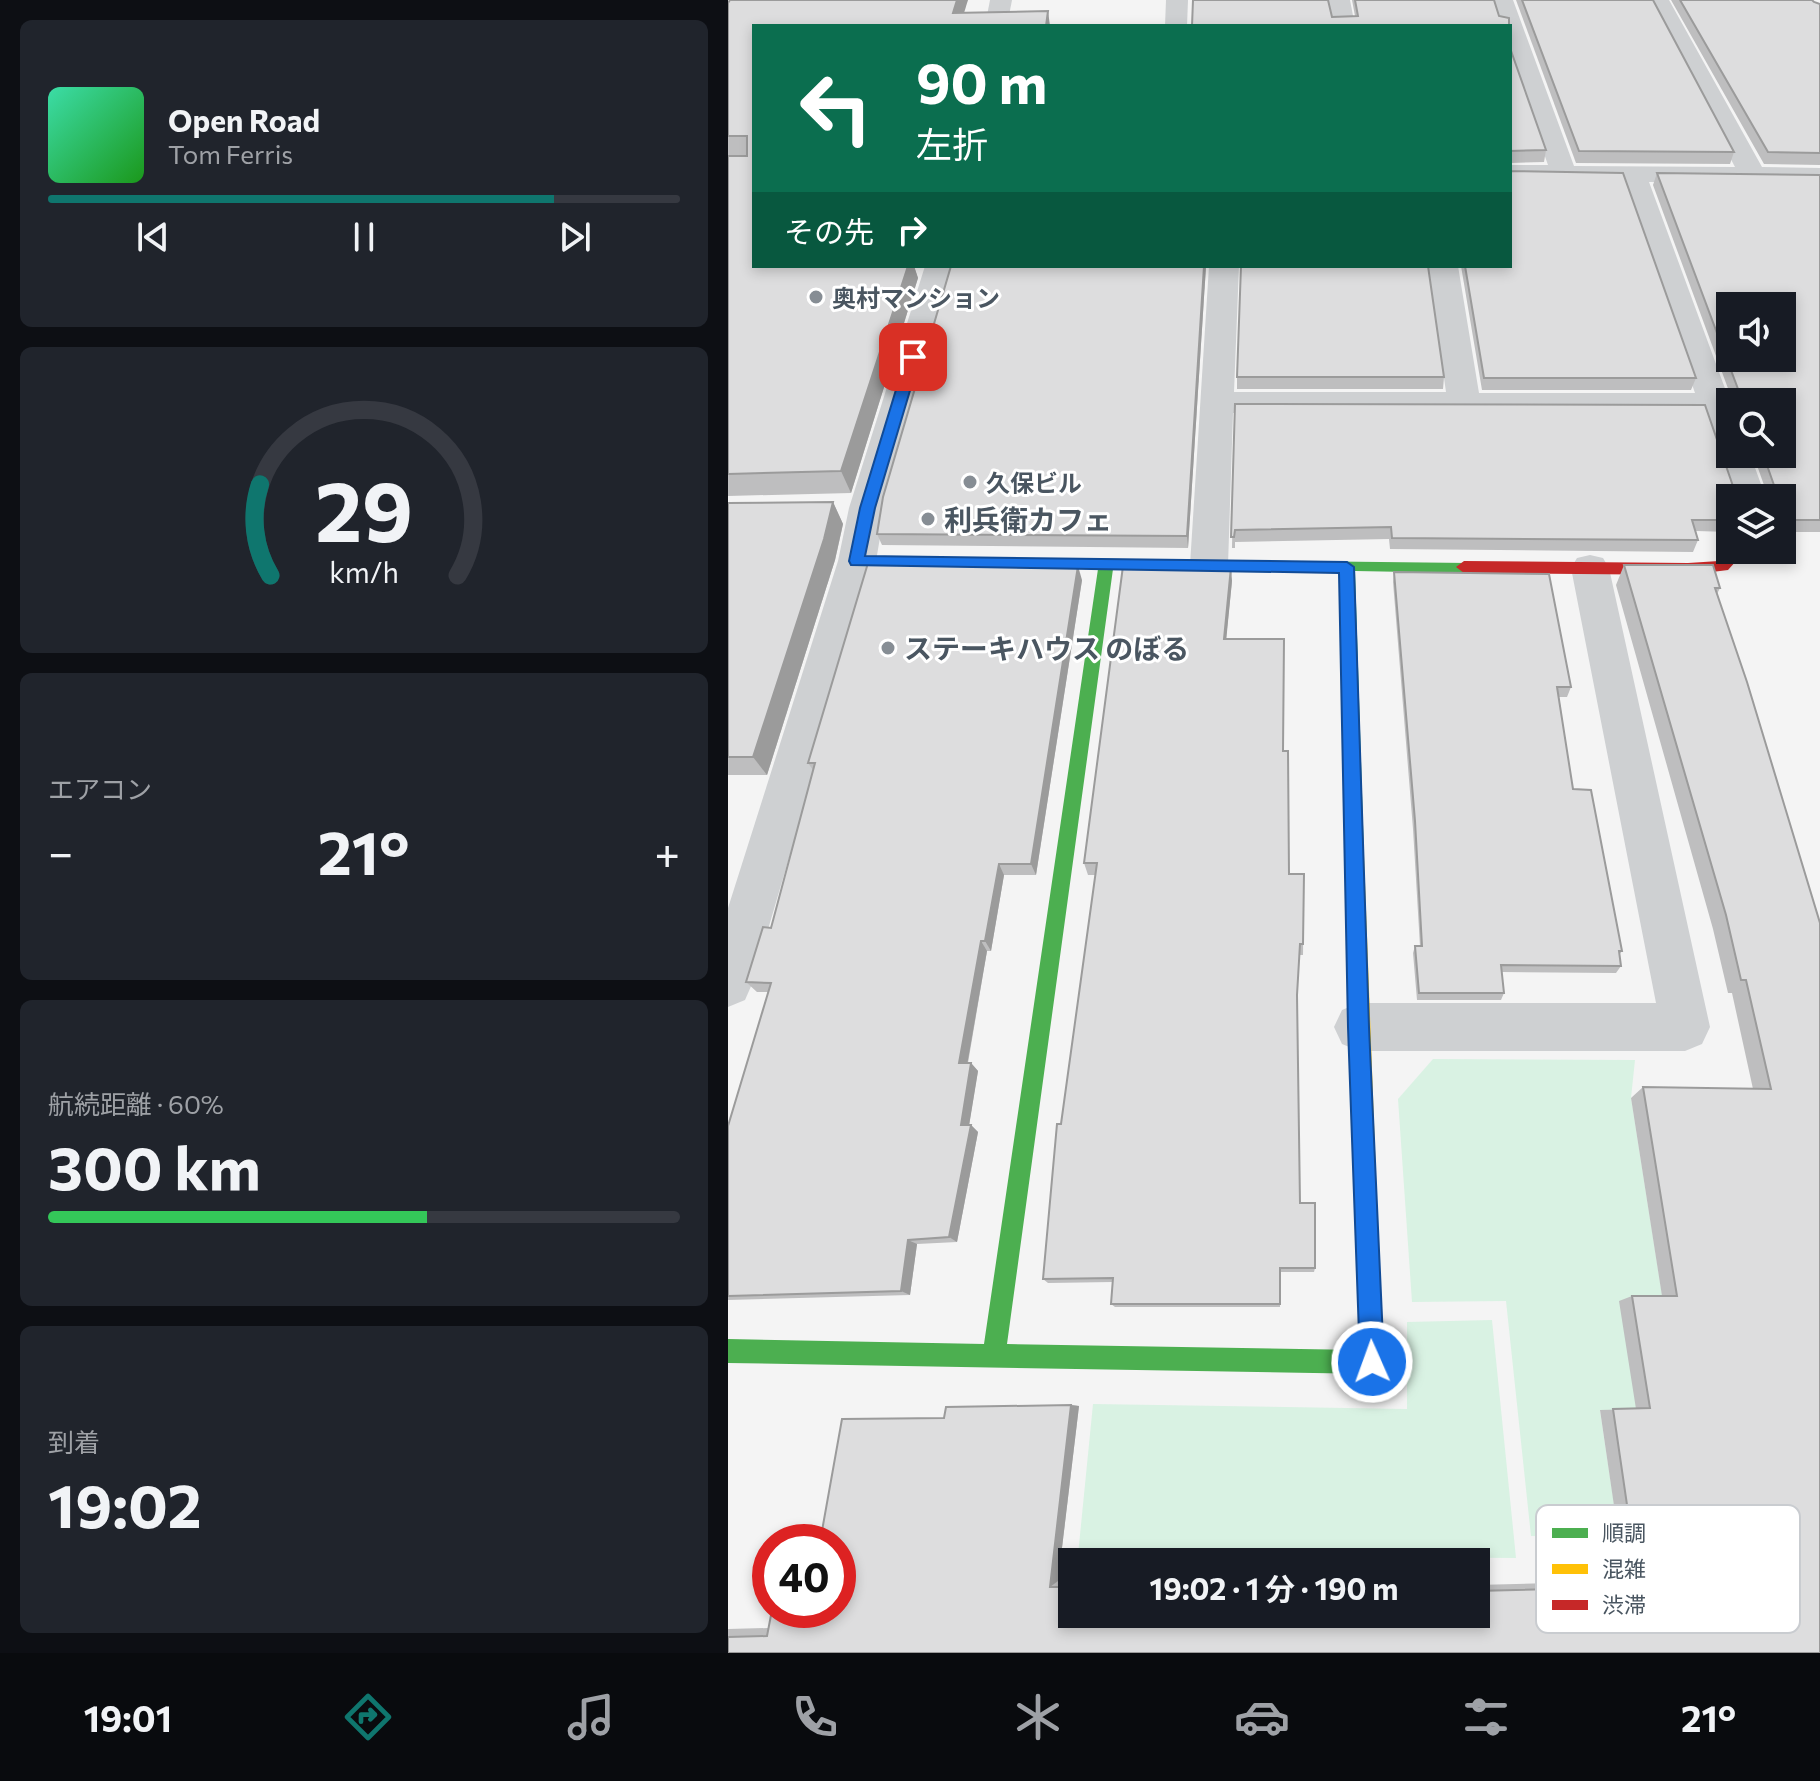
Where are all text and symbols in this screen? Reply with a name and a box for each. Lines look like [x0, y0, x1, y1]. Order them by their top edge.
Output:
text: 90 m [916, 47, 1047, 116]
icon: left [784, 56, 888, 160]
text: Open Road [168, 101, 320, 138]
text: 左折 [916, 121, 988, 165]
text: Tom Ferris [168, 138, 293, 169]
icon: right [890, 208, 934, 252]
text: その先 [784, 212, 874, 249]
icon: previous [131, 215, 175, 259]
icon: pause [342, 215, 386, 259]
icon: next [553, 215, 597, 259]
place label: 奥村マンション [832, 283, 1000, 312]
marker: 奥村マンション [807, 288, 825, 306]
map controls [1716, 292, 1796, 564]
button: sound [1716, 292, 1796, 372]
pin [879, 323, 947, 391]
icon: arrive [891, 335, 935, 379]
button: search [1716, 388, 1796, 468]
text: 29 [315, 456, 413, 558]
place label: 久保ビル [986, 468, 1082, 497]
marker: 久保ビル [961, 473, 979, 491]
button: layers [1716, 484, 1796, 564]
place label: 利兵衛カフェ [944, 502, 1112, 536]
marker: 利兵衛カフェ [919, 510, 937, 528]
text: km/h [329, 554, 399, 589]
place label: ステーキハウス のぼる [904, 631, 1189, 665]
marker: ステーキハウス のぼる [879, 639, 897, 657]
text: エアコン [48, 773, 152, 804]
text: 21° [318, 814, 410, 887]
text: − [48, 824, 73, 878]
text: + [654, 824, 680, 878]
text: 航続距離 · 60% [48, 1088, 224, 1119]
text: 300 km [48, 1129, 261, 1202]
position arrow [1330, 1320, 1414, 1404]
text: 到着 [48, 1426, 100, 1457]
text: 19:02 [48, 1467, 202, 1540]
legend [1536, 1505, 1800, 1633]
text: 順調 [1602, 1519, 1646, 1546]
speed limit sign: 40 [752, 1524, 856, 1628]
text: 混雑 [1602, 1555, 1646, 1582]
text: 19:02 · 1 分 · 190 m [1150, 1569, 1398, 1606]
text: 渋滞 [1602, 1591, 1646, 1618]
icon: directions [340, 1689, 396, 1745]
icon: music [563, 1689, 619, 1745]
icon: phone [787, 1689, 843, 1745]
icon: climate [1010, 1689, 1066, 1745]
icon: car [1234, 1689, 1290, 1745]
icon: filters [1458, 1689, 1514, 1745]
text: 19:01 [84, 1695, 172, 1739]
text: 21° [1681, 1695, 1736, 1739]

